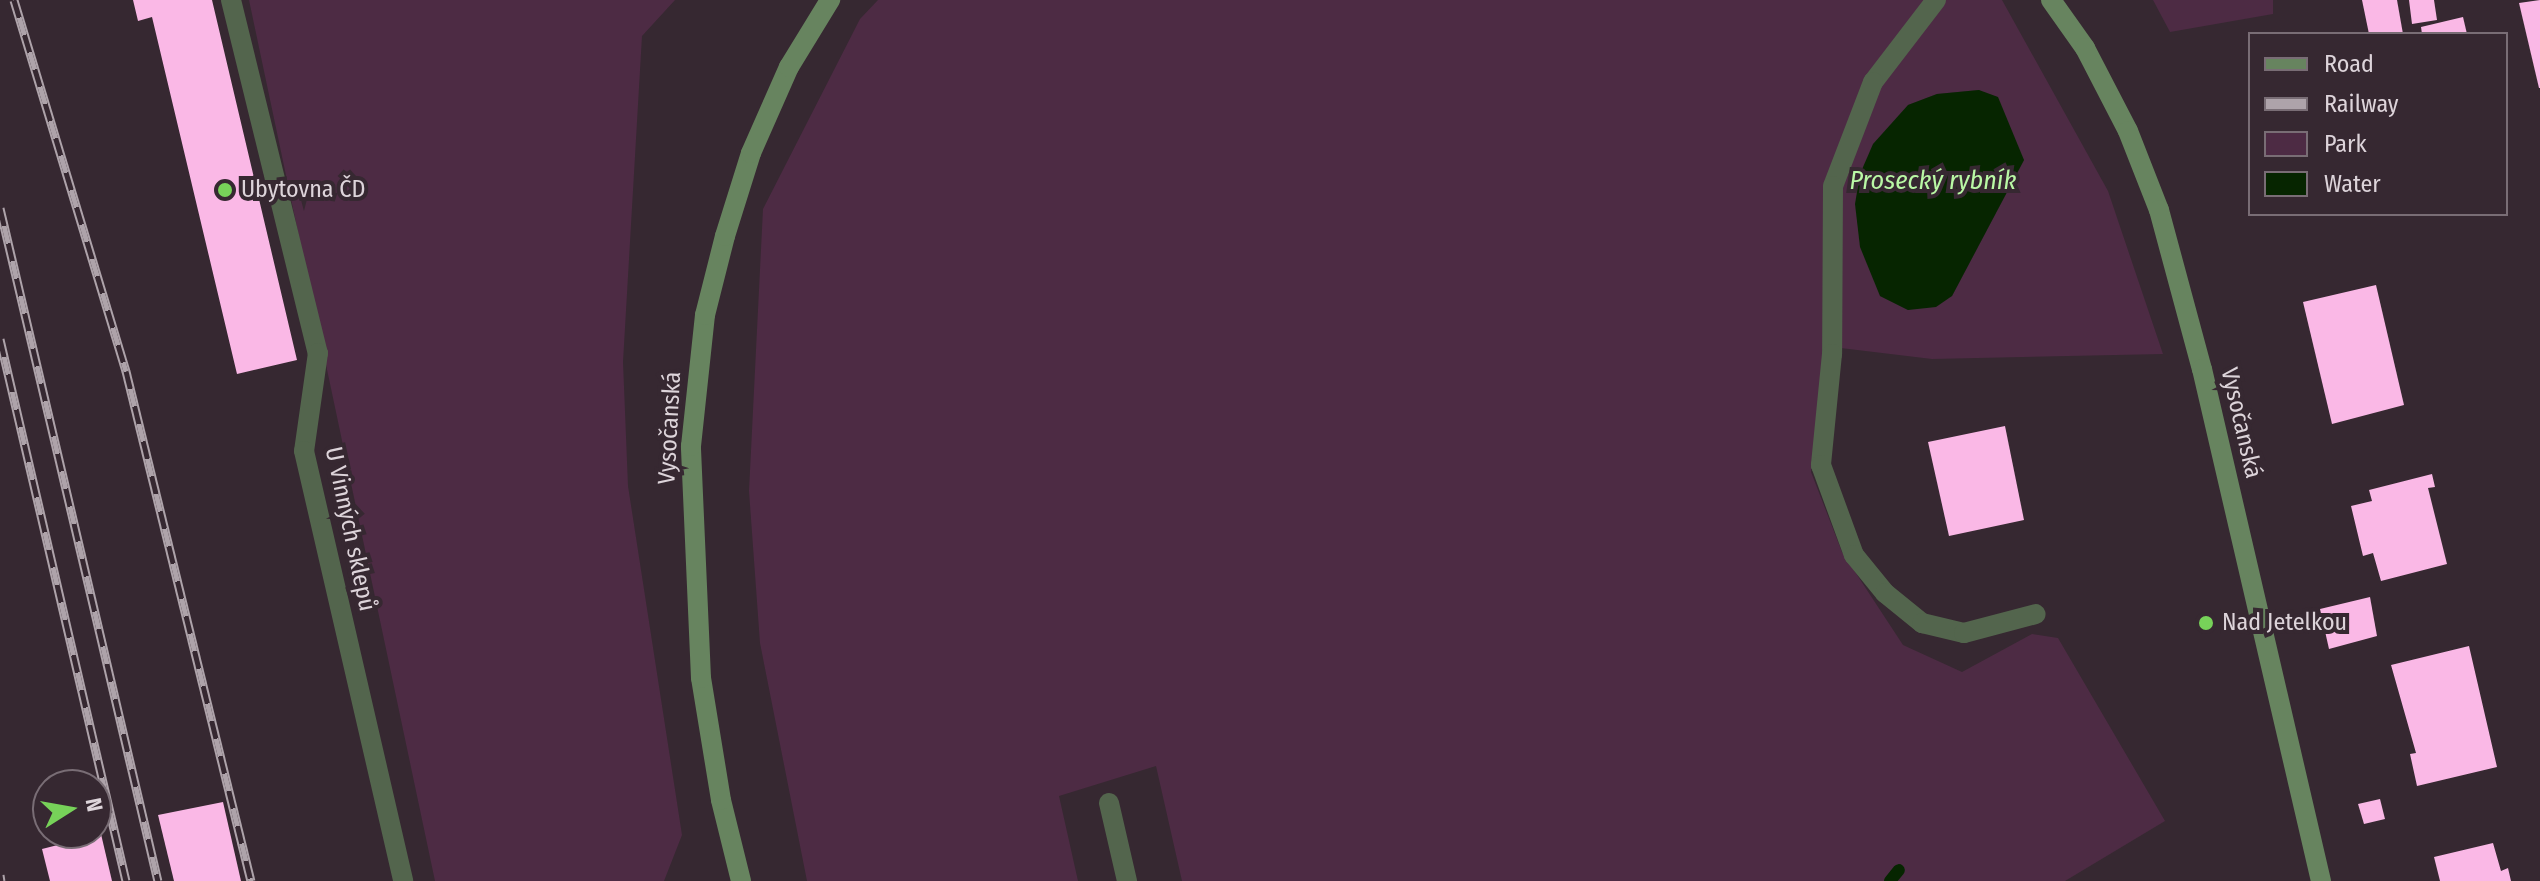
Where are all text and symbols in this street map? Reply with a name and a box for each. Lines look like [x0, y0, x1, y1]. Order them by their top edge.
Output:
legend [2248, 32, 2508, 216]
text: Road [2324, 50, 2374, 78]
text: Railway [2324, 90, 2399, 118]
text: Park [2324, 130, 2367, 158]
water label: Prosecký rybník [1850, 165, 2016, 197]
text: Water [2324, 170, 2381, 198]
place label: Ubytovna ČD [241, 176, 365, 204]
marker: Ubytovna ČD [216, 181, 234, 199]
street label: Vysočanská [2214, 365, 2268, 481]
street label: Vysočanská [653, 371, 687, 485]
street label: U Vinných sklepů [319, 444, 381, 614]
place label: Nad Jetelkou [2222, 609, 2347, 637]
marker: Nad Jetelkou [2197, 614, 2215, 632]
north arrow [32, 769, 112, 849]
text: N [80, 796, 109, 814]

